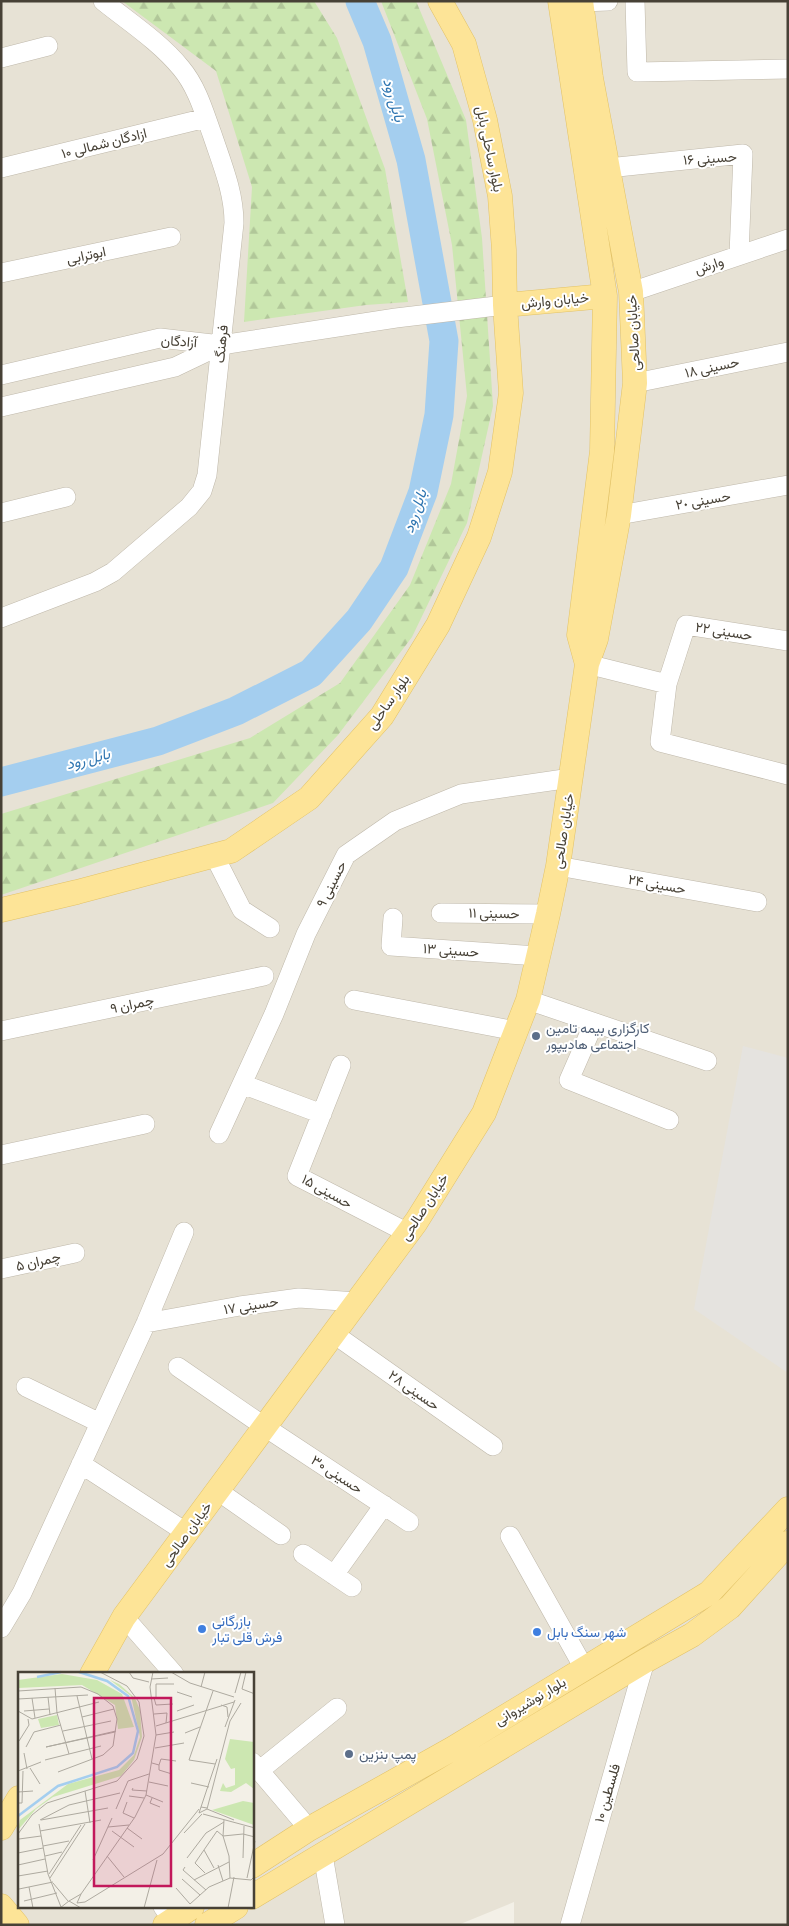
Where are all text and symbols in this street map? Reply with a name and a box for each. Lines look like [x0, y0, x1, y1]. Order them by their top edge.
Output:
water label: بابل رود [379, 76, 410, 124]
street label: بلوار ساحلی بابل [472, 104, 508, 194]
street label: ازادگان شمالی ۱۰ [59, 124, 149, 162]
street label: حسینی ۱۶ [683, 147, 737, 169]
street label: ابوترابی [65, 242, 107, 268]
street label: وارش [692, 252, 726, 278]
street label: خیابان وارش [520, 288, 590, 312]
street label: خيابان صالحی [622, 294, 644, 372]
street label: فرهنگ [210, 324, 232, 364]
street label: آزادگان [160, 331, 199, 351]
street label: حسینی ۱۸ [683, 352, 741, 382]
water label: بابل رود [398, 486, 431, 535]
street label: حسینی ٢٠ [674, 486, 732, 514]
street label: حسینی ۲۲ [694, 618, 754, 644]
street label: بلوار ساحلی [362, 671, 414, 733]
water label: بابل رود [64, 743, 112, 773]
street label: خيابان صالحی [548, 792, 578, 870]
street label: حسینی ٩ [312, 858, 350, 910]
street label: حسینی ۲۴ [627, 870, 687, 898]
street label: حسینی ۱۱ [468, 904, 520, 922]
street label: حسینی ۱۳ [422, 939, 480, 961]
street label: چمران ۹ [109, 991, 156, 1018]
place label: کارگزاری بیمه تامین اجتماعی هادیپور [545, 1019, 649, 1054]
marker: کارگزاری بیمه تامین اجتماعی هادیپور [530, 1030, 542, 1042]
street label: حسینی ۱۵ [298, 1170, 356, 1212]
street label: خيابان صالحی [396, 1170, 452, 1244]
street label: چمران ۵ [14, 1247, 62, 1276]
street label: حسینی ۱۷ [222, 1292, 280, 1318]
street label: حسینی ۲۸ [385, 1366, 443, 1414]
street label: حسینی ۳۰ [308, 1451, 366, 1497]
street label: خيابان صالحی [156, 1498, 216, 1570]
place label: بازرگانی فرش قلی تبار [211, 1612, 282, 1646]
marker: بازرگانی فرش قلی تبار [196, 1623, 208, 1635]
place label: شهر سنگ بابل [547, 1623, 626, 1641]
marker: شهر سنگ بابل [531, 1626, 543, 1638]
inset map [18, 1672, 254, 1908]
street label: بلوار نوشیروانی [491, 1673, 569, 1729]
place label: پمپ بنزین [359, 1745, 416, 1764]
marker: پمپ بنزین [343, 1748, 355, 1760]
street label: فلسطین ۱۰ [590, 1761, 624, 1825]

